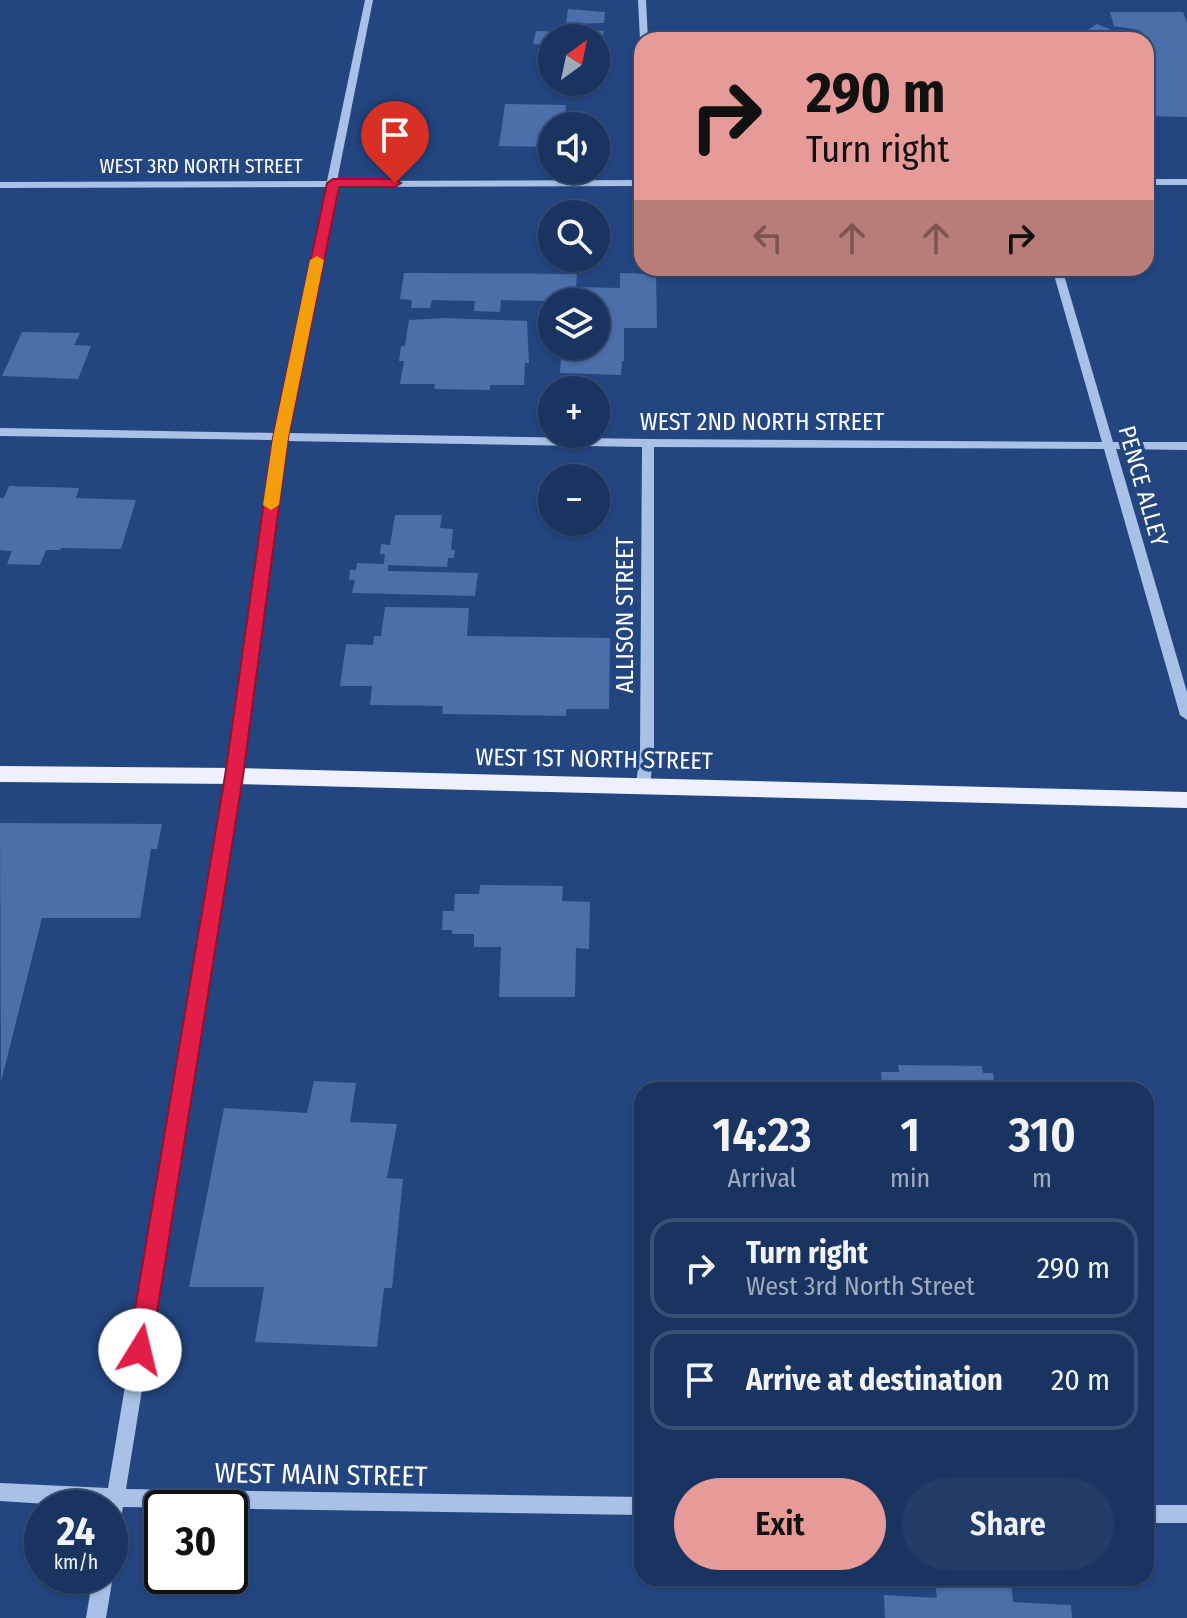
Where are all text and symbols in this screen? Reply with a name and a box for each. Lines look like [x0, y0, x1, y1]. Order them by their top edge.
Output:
north arrow [538, 24, 610, 96]
map controls [538, 24, 610, 536]
text: 290 m [806, 60, 946, 127]
icon: right [674, 64, 778, 168]
pin [361, 101, 429, 183]
button: sound [538, 112, 610, 184]
icon: arrive [373, 113, 417, 157]
text: Turn right [806, 128, 949, 172]
street label: WEST 3RD NORTH STREET [100, 154, 303, 178]
button: search [538, 200, 610, 272]
icon: left [746, 216, 790, 260]
icon: ahead [830, 216, 874, 260]
icon: ahead [914, 216, 958, 260]
icon: right [998, 216, 1042, 260]
button: layers [538, 288, 610, 360]
button: + [538, 376, 610, 448]
street label: WEST 2ND NORTH STREET [640, 408, 884, 436]
street label: PENCE ALLEY [1112, 422, 1174, 550]
button: − [538, 464, 610, 536]
street label: ALLISON STREET [611, 537, 639, 693]
street label: WEST 1ST NORTH STREET [475, 743, 713, 775]
text: 14:23 [712, 1106, 812, 1164]
text: 1 [900, 1106, 920, 1164]
text: 310 [1008, 1106, 1076, 1164]
text: Arrival [728, 1163, 796, 1194]
text: min [890, 1163, 930, 1194]
text: m [1032, 1163, 1052, 1194]
text: Turn right [746, 1235, 868, 1271]
icon: right [678, 1246, 722, 1290]
text: 290 m [1037, 1250, 1110, 1286]
text: West 3rd North Street [746, 1271, 975, 1302]
position arrow [98, 1308, 182, 1392]
icon: arrive [678, 1358, 722, 1402]
text: Arrive at destination [746, 1362, 1003, 1398]
text: 20 m [1051, 1362, 1110, 1398]
street label: WEST MAIN STREET [214, 1456, 428, 1493]
button: Exit [674, 1478, 886, 1570]
button: Share [902, 1478, 1114, 1570]
speed limit sign: 30 [144, 1490, 248, 1594]
text: 24 [57, 1508, 95, 1556]
text: km/h [54, 1550, 98, 1574]

